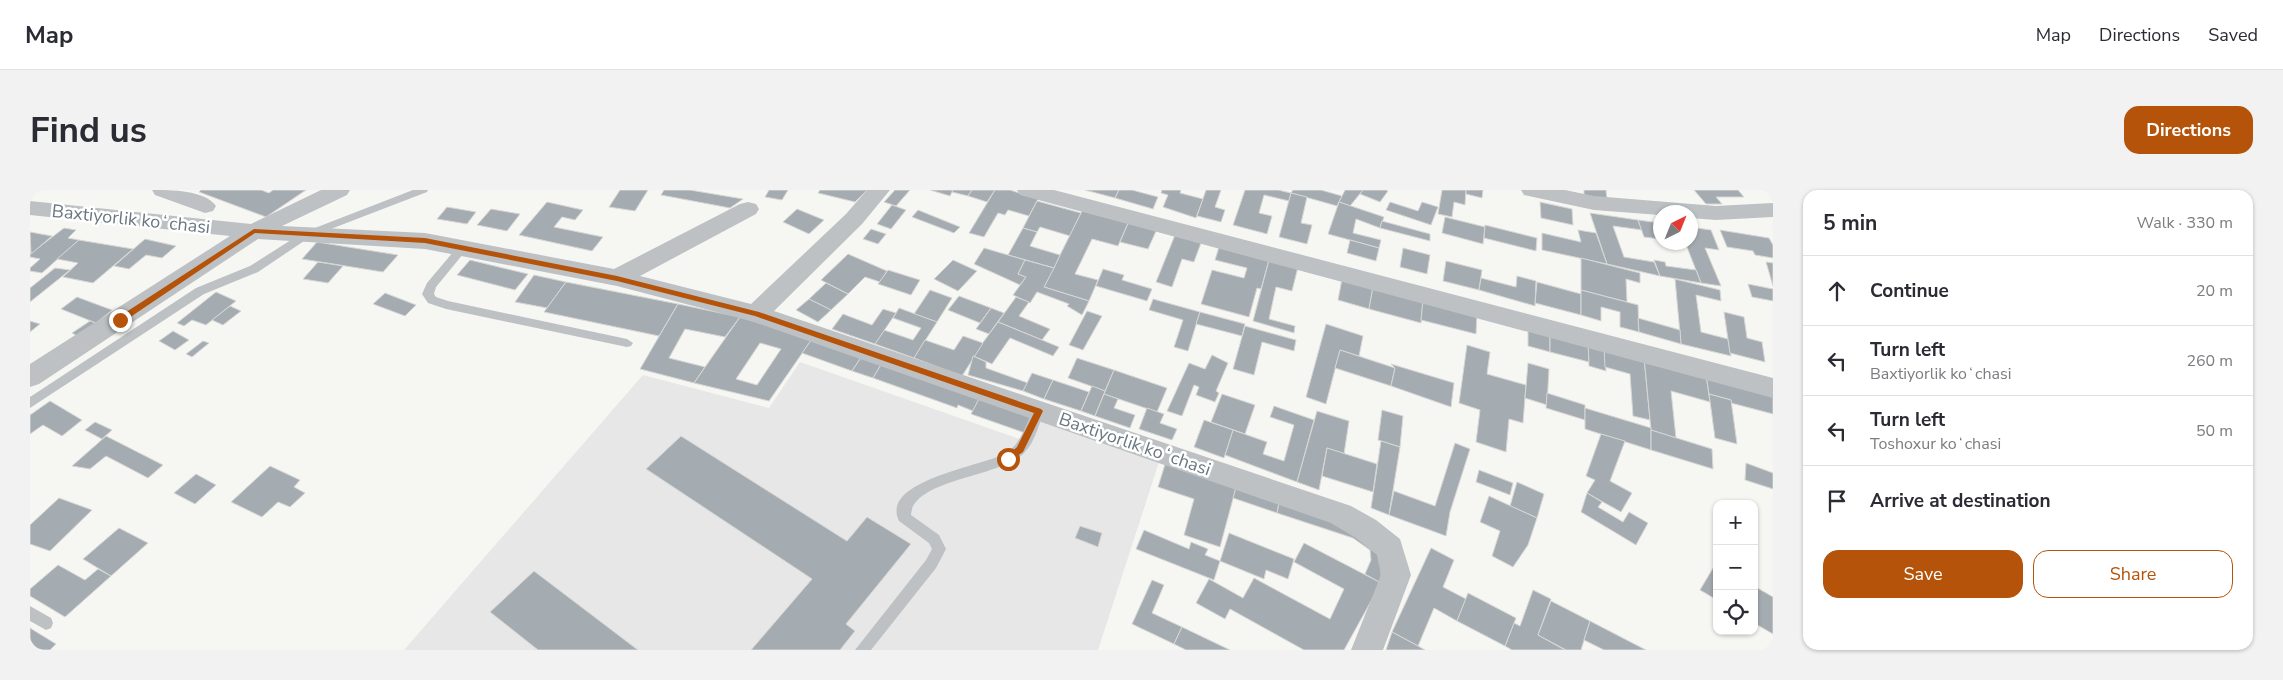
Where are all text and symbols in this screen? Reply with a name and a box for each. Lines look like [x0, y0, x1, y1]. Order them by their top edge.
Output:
text: Map [25, 19, 73, 51]
text: Map [2036, 23, 2071, 47]
text: Directions [2099, 23, 2180, 47]
text: Saved [2208, 23, 2258, 47]
button: Directions [2124, 106, 2253, 154]
text: Find us [30, 107, 147, 154]
street label: Baxtiyorlik koʻchasi [51, 199, 211, 239]
north arrow [1653, 205, 1698, 250]
text: 5 min [1823, 209, 1877, 237]
text: Walk · 330 m [2137, 212, 2233, 234]
icon: ahead [1823, 277, 1851, 305]
text: Continue [1870, 278, 1949, 304]
text: 20 m [2196, 280, 2233, 302]
route end [109, 309, 132, 332]
text: Turn left [1870, 337, 1945, 363]
icon: left [1823, 347, 1851, 375]
text: 260 m [2186, 350, 2233, 372]
text: Baxtiyorlik koʻchasi [1870, 363, 2011, 385]
street label: Baxtiyorlik koʻchasi [1056, 407, 1214, 481]
text: Turn left [1870, 407, 1945, 433]
icon: left [1823, 417, 1851, 445]
text: 50 m [2196, 420, 2233, 442]
text: Toshoxur koʻchasi [1870, 433, 2001, 455]
route start [997, 448, 1020, 471]
icon: arrive [1823, 487, 1851, 515]
text: Arrive at destination [1870, 488, 2051, 514]
map controls [1713, 500, 1758, 635]
button: + [1713, 500, 1758, 545]
button: − [1713, 545, 1758, 590]
button: Save [1823, 550, 2023, 598]
button: Share [2033, 550, 2233, 598]
button: locate [1713, 590, 1758, 635]

